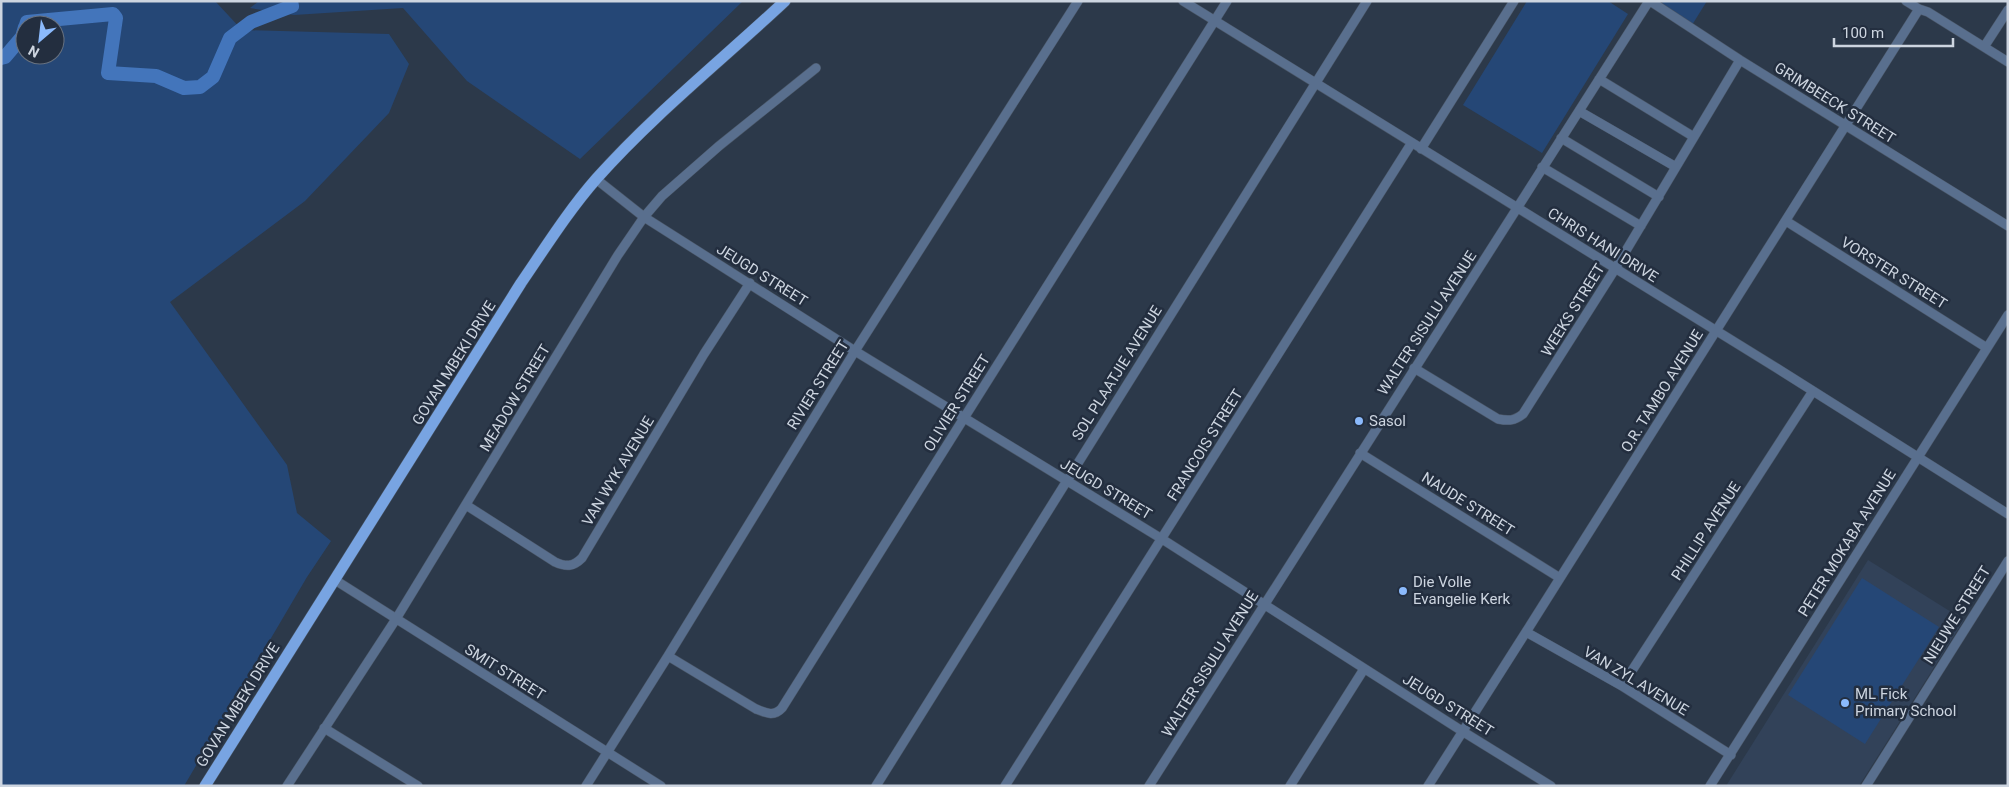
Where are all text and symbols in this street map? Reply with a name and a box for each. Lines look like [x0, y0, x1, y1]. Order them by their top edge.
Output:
north arrow [15, 15, 65, 65]
scale bar [1834, 15, 1953, 47]
text: 100 m [1842, 24, 1884, 42]
text: N [26, 42, 42, 61]
street label: GRIMBEECK STREET [1771, 58, 1899, 148]
street label: CHRIS HANI DRIVE [1544, 204, 1662, 286]
street label: VORSTER STREET [1838, 233, 1950, 313]
street label: JEUGD STREET [713, 240, 811, 310]
street label: WALTER SISULU AVENUE [1374, 247, 1481, 398]
street label: WEEKS STREET [1537, 260, 1609, 360]
street label: GOVAN MBEKI DRIVE [408, 297, 500, 428]
street label: SOL PLAATJIE AVENUE [1068, 302, 1166, 444]
street label: O.R. TAMBO AVENUE [1617, 326, 1707, 456]
street label: RIVIER STREET [783, 337, 853, 433]
street label: MEADOW STREET [476, 341, 554, 455]
street label: OLIVIER STREET [920, 351, 994, 455]
street label: FRANCOIS STREET [1163, 386, 1247, 504]
street label: VAN WYK AVENUE [578, 412, 658, 529]
place label: Sasol [1369, 412, 1406, 430]
marker: Sasol [1353, 415, 1365, 427]
street label: JEUGD STREET [1057, 455, 1155, 523]
street label: PETER MOKABA AVENUE [1794, 466, 1900, 620]
street label: NAUDE STREET [1418, 468, 1518, 540]
street label: PHILLIP AVENUE [1667, 478, 1745, 584]
street label: NIEUWE STREET [1920, 563, 1994, 667]
place label: Die Volle Evangelie Kerk [1413, 573, 1511, 608]
marker: Die Volle Evangelie Kerk [1397, 585, 1409, 597]
street label: WALTER SISULU AVENUE [1158, 588, 1262, 740]
street label: GOVAN MBEKI DRIVE [192, 639, 284, 770]
street label: SMIT STREET [461, 640, 549, 704]
street label: VAN ZYL AVENUE [1580, 643, 1692, 720]
street label: JEUGD STREET [1399, 670, 1497, 740]
place label: ML Fick Primary School [1855, 685, 1956, 720]
marker: ML Fick Primary School [1839, 697, 1851, 709]

